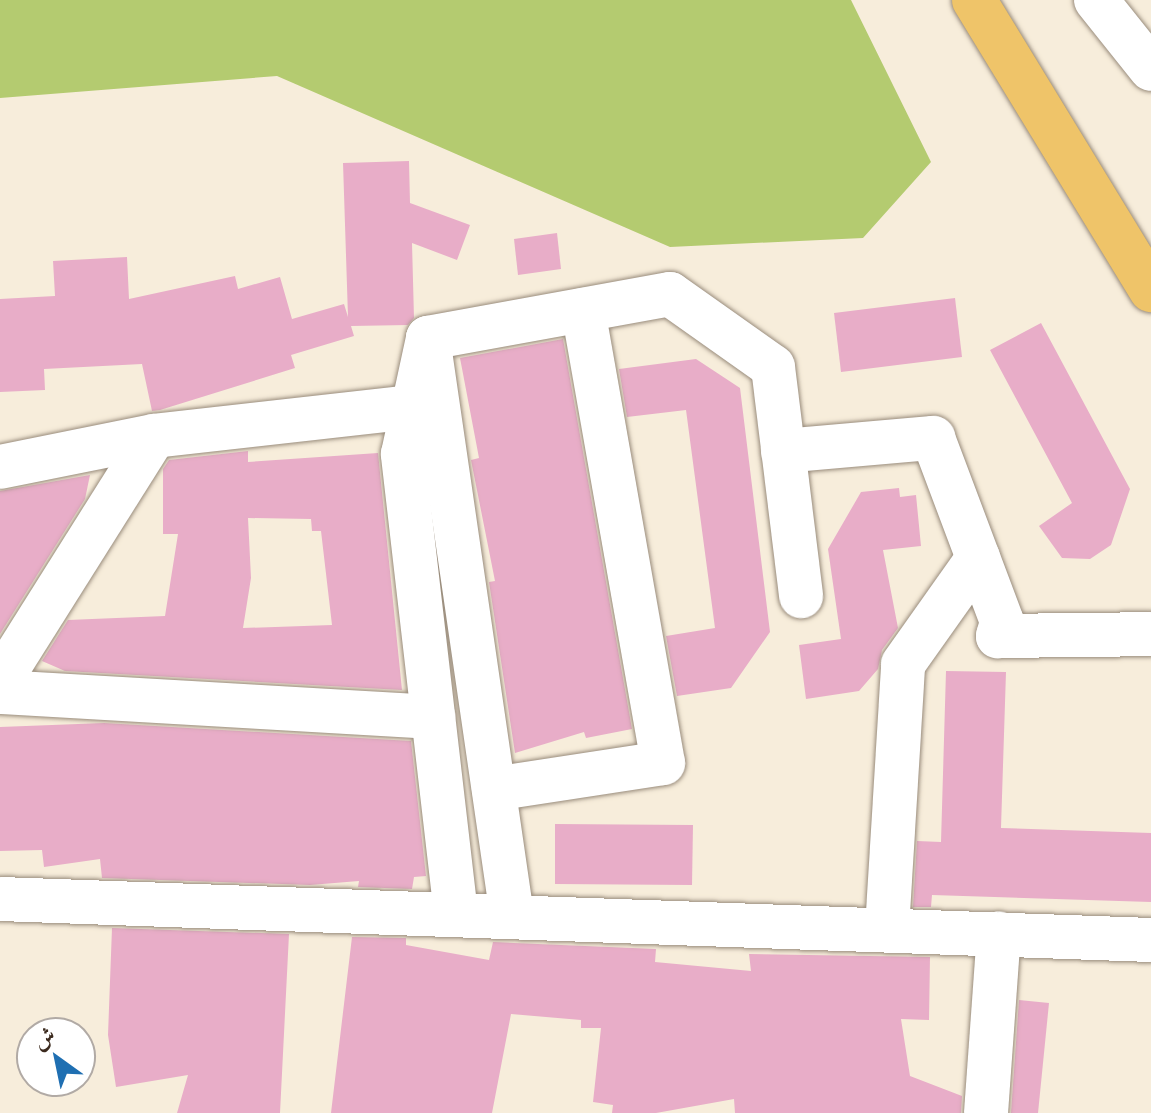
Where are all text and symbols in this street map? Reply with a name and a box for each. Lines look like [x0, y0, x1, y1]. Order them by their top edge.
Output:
north arrow [16, 1017, 96, 1097]
text: ش [27, 1020, 61, 1056]

